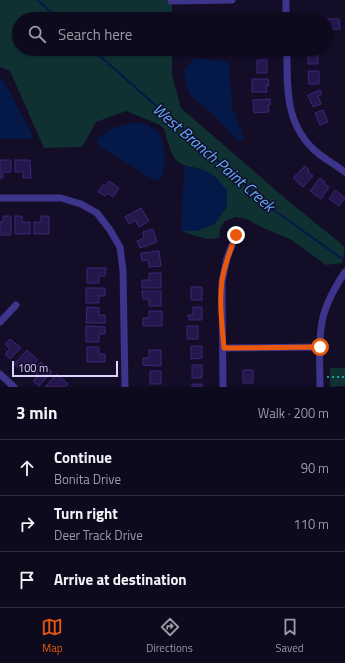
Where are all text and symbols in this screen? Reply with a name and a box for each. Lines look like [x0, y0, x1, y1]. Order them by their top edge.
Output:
search box [12, 12, 333, 56]
icon: search [26, 23, 48, 45]
text: Search here [58, 23, 132, 46]
water label: West Branch Paint Creek [148, 97, 282, 218]
route end [227, 226, 245, 244]
route start [311, 338, 329, 356]
scale bar [12, 359, 118, 378]
text: 100 m [18, 360, 48, 376]
text: 3 min [16, 400, 57, 426]
text: Walk · 200 m [258, 403, 329, 423]
text: Continue [54, 446, 112, 469]
icon: ahead [16, 457, 38, 479]
text: 90 m [301, 458, 329, 478]
text: Bonita Drive [54, 469, 121, 489]
text: Turn right [54, 502, 118, 525]
icon: right [16, 513, 38, 535]
text: 110 m [293, 514, 329, 534]
text: Deer Track Drive [54, 525, 143, 545]
text: Arrive at destination [54, 568, 187, 591]
icon: arrive [16, 569, 38, 591]
tab: Map [41, 616, 63, 656]
tab: Directions [146, 616, 193, 656]
tab: Saved [276, 616, 304, 656]

